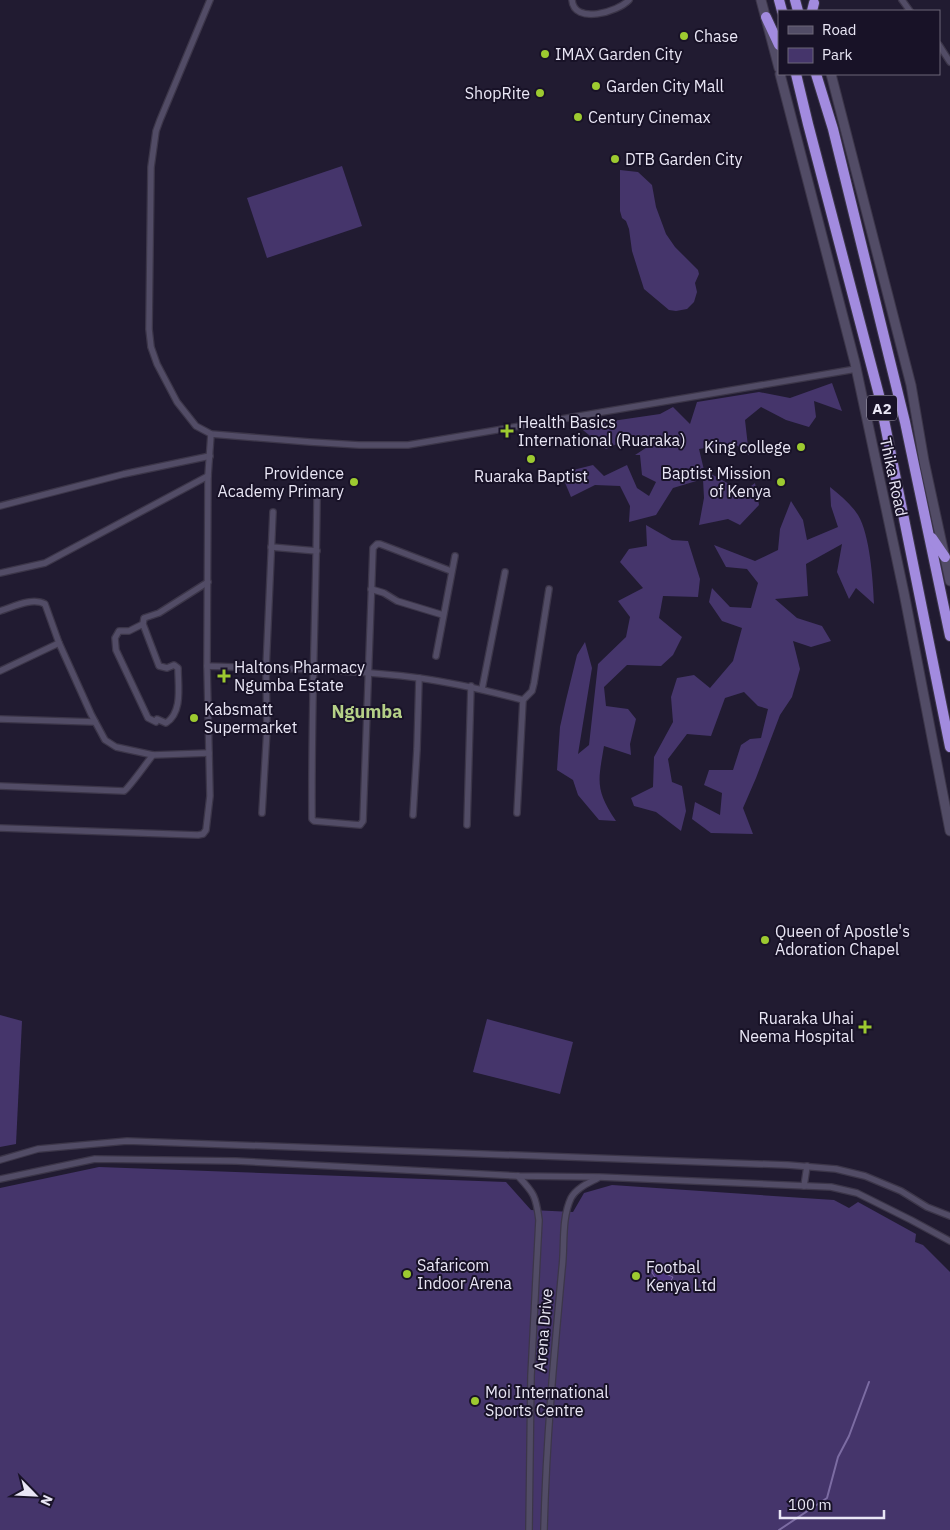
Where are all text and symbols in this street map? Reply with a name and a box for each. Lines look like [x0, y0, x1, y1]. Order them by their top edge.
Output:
legend [778, 10, 940, 75]
text: Road [822, 20, 857, 39]
place label: Chase [694, 26, 738, 46]
marker: Chase [678, 30, 690, 42]
place label: IMAX Garden City [555, 44, 682, 64]
text: Park [822, 45, 852, 64]
marker: IMAX Garden City [539, 48, 551, 60]
place label: Garden City Mall [606, 76, 724, 96]
marker: Garden City Mall [590, 80, 602, 92]
place label: ShopRite [465, 83, 530, 103]
marker: ShopRite [534, 87, 546, 99]
place label: Century Cinemax [588, 107, 711, 127]
marker: Century Cinemax [572, 111, 584, 123]
place label: DTB Garden City [625, 149, 743, 169]
marker: DTB Garden City [609, 153, 621, 165]
road number: A2 [867, 396, 897, 420]
place label: Health Basics International (Ruaraka) [518, 412, 686, 450]
marker: Health Basics International (Ruaraka) [500, 424, 514, 438]
street label: Thika Road [876, 436, 912, 518]
place label: King college [704, 437, 791, 457]
marker: King college [795, 441, 807, 453]
marker: Ruaraka Baptist [525, 453, 537, 465]
place label: Providence Academy Primary [218, 463, 344, 501]
place label: Baptist Mission of Kenya [662, 463, 771, 501]
place label: Ruaraka Baptist [474, 466, 588, 486]
marker: Providence Academy Primary [348, 476, 360, 488]
marker: Baptist Mission of Kenya [775, 476, 787, 488]
place label: Haltons Pharmacy Ngumba Estate [234, 657, 365, 695]
marker: Haltons Pharmacy Ngumba Estate [218, 670, 230, 682]
place label: Kabsmatt Supermarket [204, 699, 297, 737]
district label: Ngumba [332, 700, 402, 723]
marker: Kabsmatt Supermarket [188, 712, 200, 724]
place label: Queen of Apostle's Adoration Chapel [775, 921, 910, 959]
marker: Queen of Apostle's Adoration Chapel [759, 934, 771, 946]
place label: Ruaraka Uhai Neema Hospital [739, 1008, 854, 1046]
marker: Ruaraka Uhai Neema Hospital [858, 1020, 872, 1034]
place label: Safaricom Indoor Arena [417, 1255, 512, 1293]
place label: Footbal Kenya Ltd [646, 1257, 716, 1295]
marker: Safaricom Indoor Arena [401, 1268, 413, 1280]
marker: Footbal Kenya Ltd [630, 1270, 642, 1282]
street label: Arena Drive [529, 1287, 557, 1372]
place label: Moi International Sports Centre [485, 1382, 609, 1420]
marker: Moi International Sports Centre [469, 1395, 481, 1407]
north arrow [10, 1470, 60, 1520]
scale bar [780, 1488, 884, 1520]
text: N [37, 1492, 57, 1509]
text: 100 m [788, 1495, 832, 1514]

